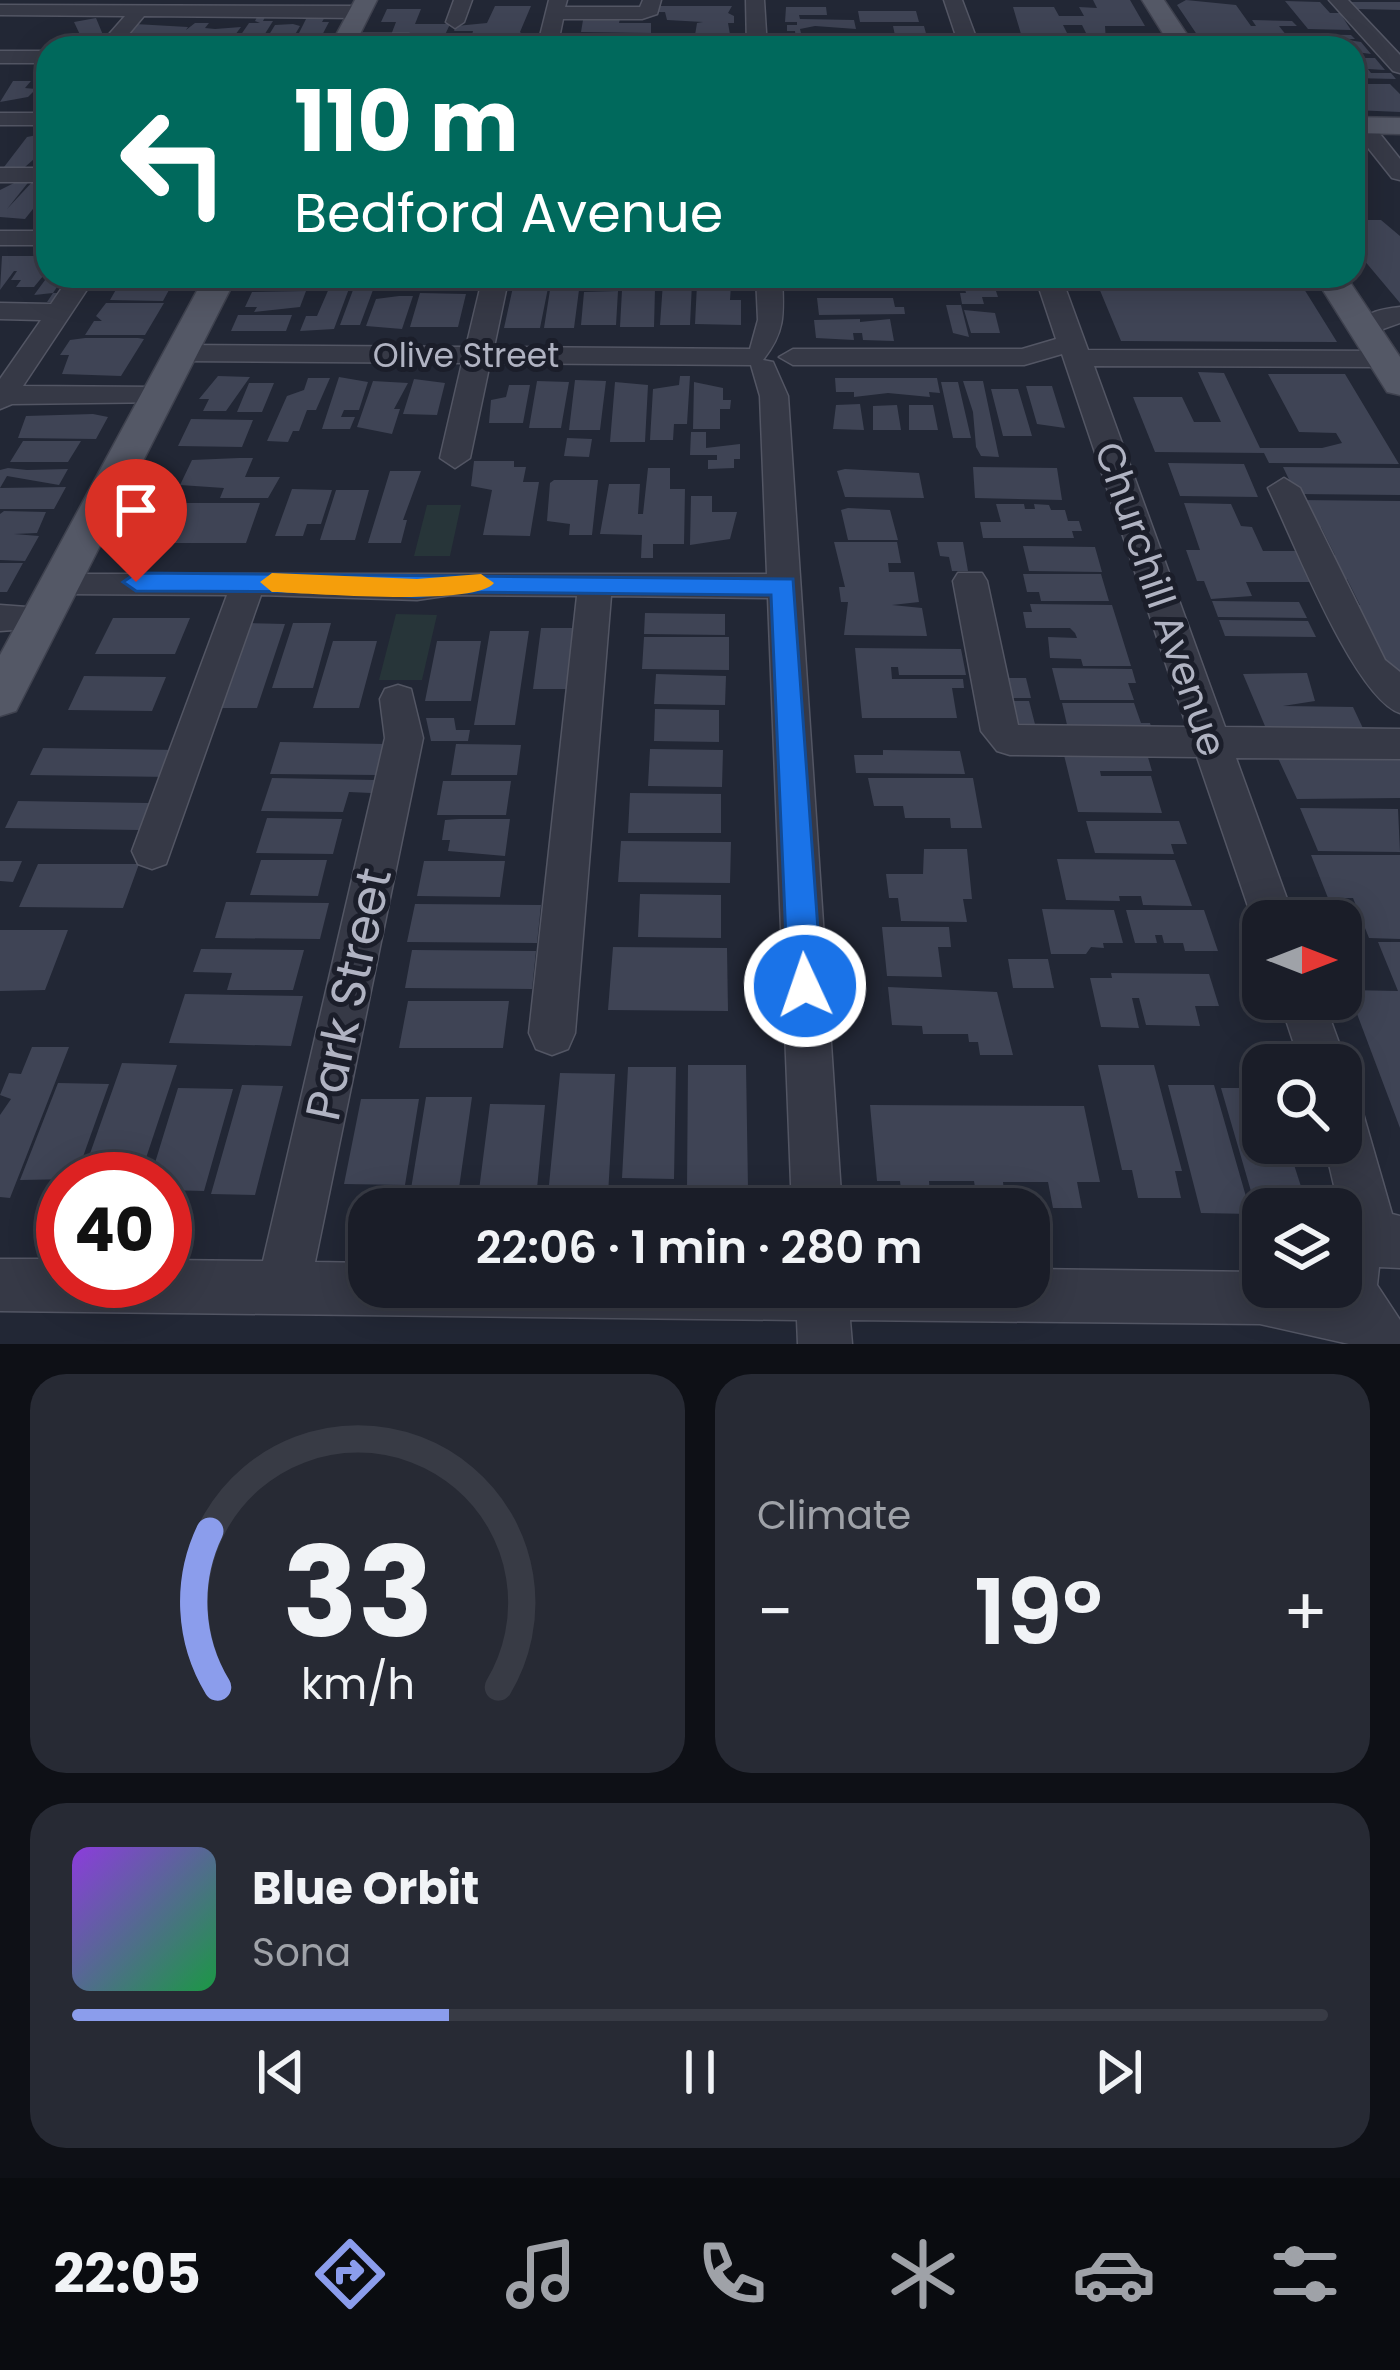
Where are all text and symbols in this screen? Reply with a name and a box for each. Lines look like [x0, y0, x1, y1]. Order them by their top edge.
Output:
text: 110 m [294, 63, 519, 180]
icon: left [96, 84, 252, 240]
text: Bedford Avenue [294, 175, 723, 251]
street label: Olive Street [373, 332, 559, 379]
street label: Churchill Avenue [1081, 435, 1240, 764]
pin [85, 459, 187, 582]
icon: arrive [103, 477, 169, 543]
street label: Park Street [289, 862, 408, 1126]
north arrow [1242, 900, 1362, 1020]
map controls [1242, 900, 1362, 1308]
position arrow [742, 923, 868, 1049]
button: search [1242, 1044, 1362, 1164]
speed limit sign: 40 [36, 1152, 192, 1308]
button: layers [1242, 1188, 1362, 1308]
text: 22:06 · 1 min · 280 m [476, 1216, 922, 1279]
text: Climate [757, 1488, 911, 1543]
text: 33 [282, 1505, 433, 1680]
text: 19° [974, 1549, 1103, 1676]
text: − [757, 1566, 793, 1658]
text: + [1283, 1566, 1328, 1658]
text: km/h [300, 1653, 415, 1713]
text: Blue Orbit [252, 1857, 479, 1920]
text: Sona [252, 1925, 351, 1980]
icon: previous [248, 2039, 314, 2105]
icon: pause [667, 2039, 733, 2105]
icon: next [1086, 2039, 1152, 2105]
icon: directions [308, 2232, 392, 2316]
icon: music [499, 2232, 583, 2316]
icon: phone [690, 2232, 774, 2316]
icon: climate [881, 2232, 965, 2316]
icon: car [1072, 2232, 1156, 2316]
icon: filters [1263, 2232, 1347, 2316]
text: 22:05 [53, 2236, 201, 2312]

